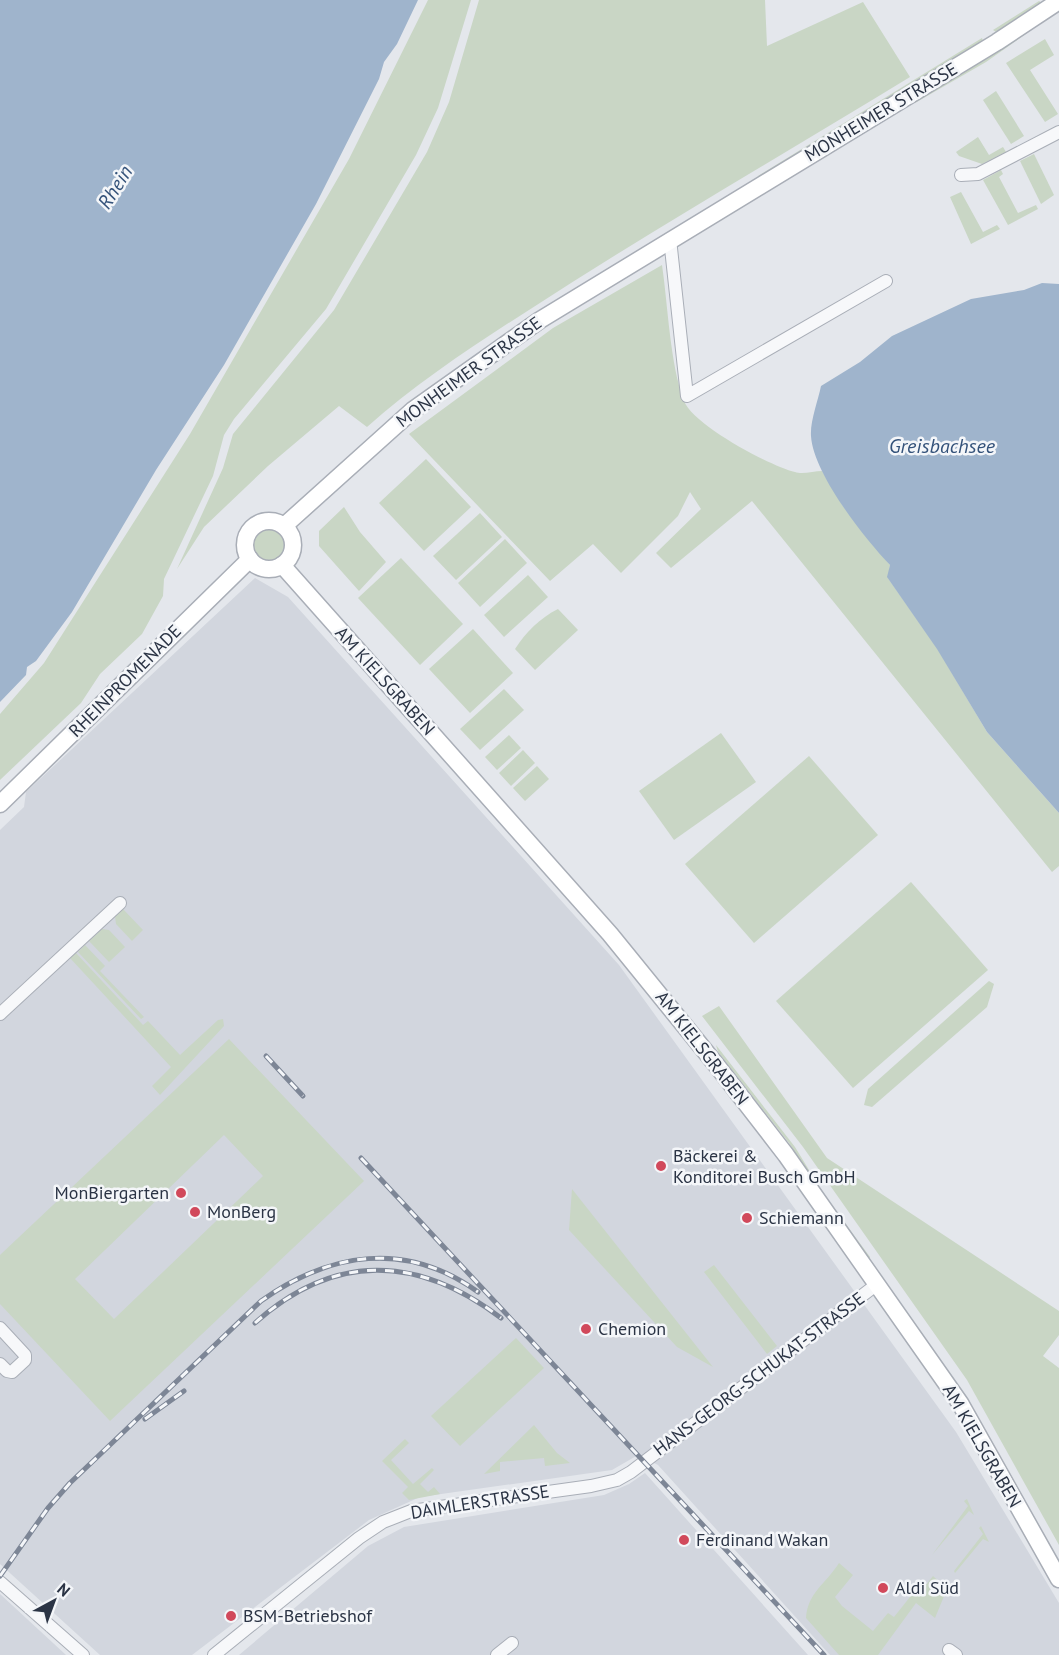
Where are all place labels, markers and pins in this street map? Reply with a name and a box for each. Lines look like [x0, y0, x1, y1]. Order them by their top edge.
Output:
place label: Bäckerei & Konditorei Busch GmbH [673, 1144, 856, 1188]
marker: Bäckerei & Konditorei Busch GmbH [654, 1159, 668, 1173]
place label: MonBiergarten [55, 1181, 169, 1204]
marker: MonBiergarten [174, 1186, 188, 1200]
place label: MonBerg [207, 1200, 276, 1223]
marker: MonBerg [188, 1205, 202, 1219]
place label: Schiemann [759, 1206, 844, 1229]
marker: Schiemann [740, 1211, 754, 1225]
place label: Chemion [598, 1317, 666, 1340]
marker: Chemion [579, 1322, 593, 1336]
place label: Ferdinand Wakan [696, 1528, 828, 1551]
marker: Ferdinand Wakan [677, 1533, 691, 1547]
place label: Aldi Süd [895, 1576, 959, 1599]
marker: Aldi Süd [876, 1581, 890, 1595]
place label: BSM-Betriebshof [243, 1604, 373, 1627]
marker: BSM-Betriebshof [224, 1609, 238, 1623]

